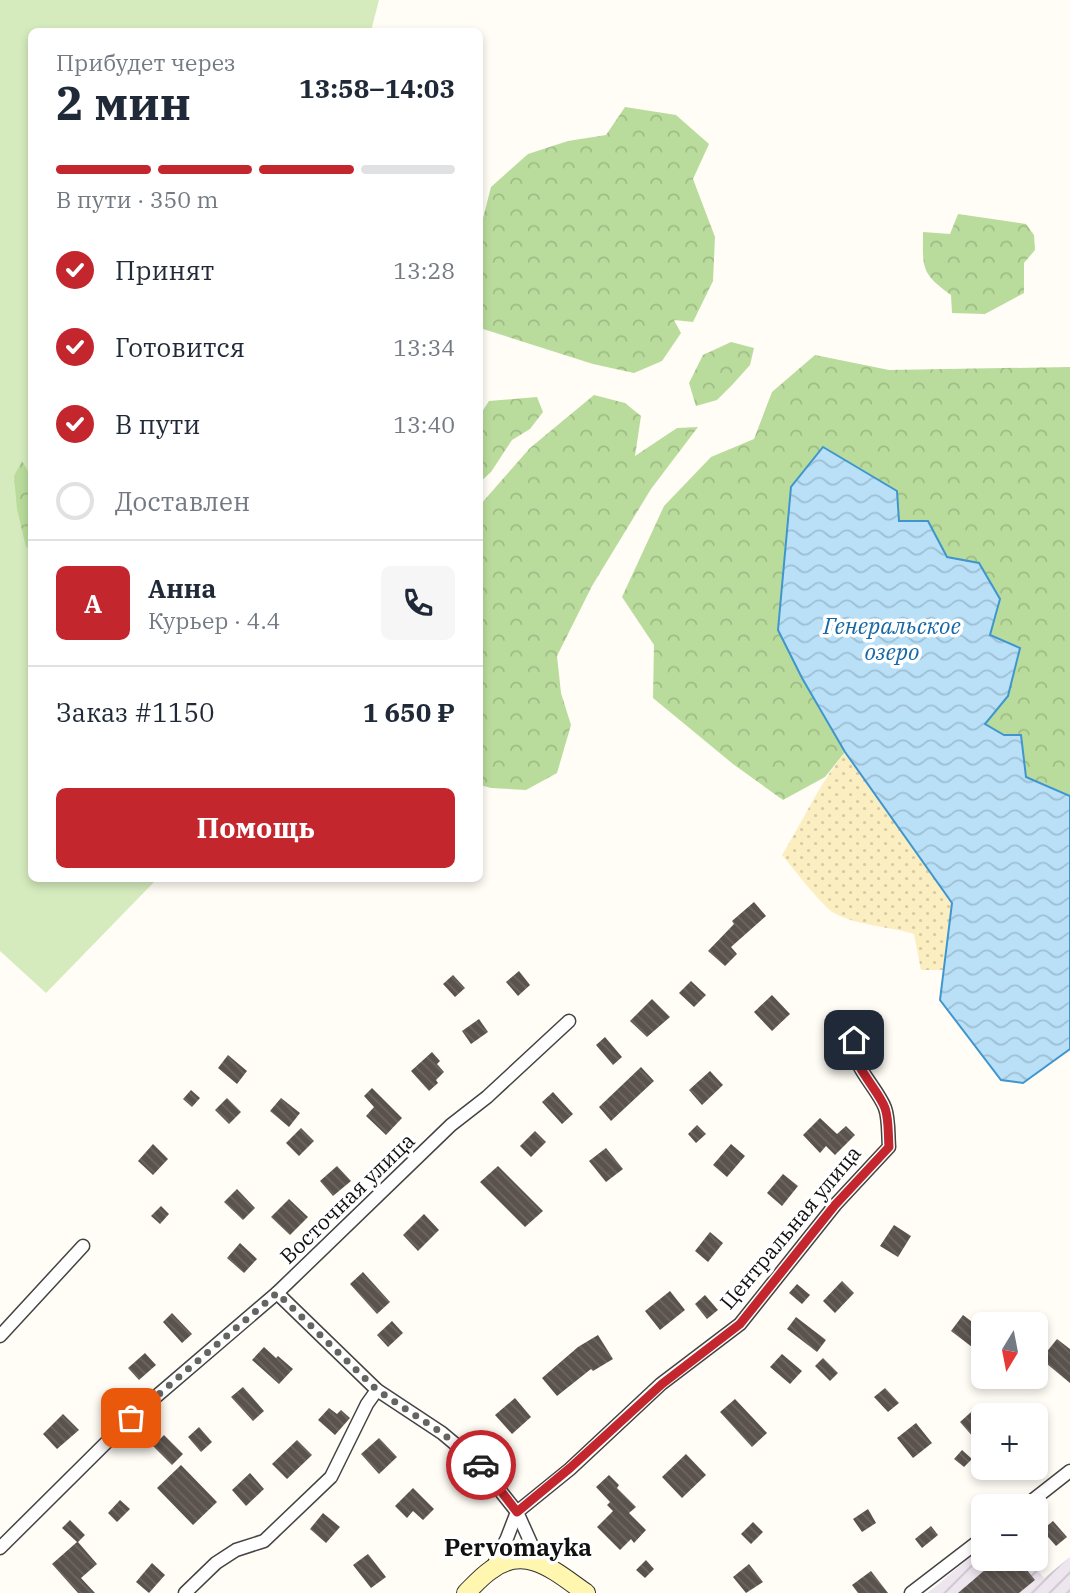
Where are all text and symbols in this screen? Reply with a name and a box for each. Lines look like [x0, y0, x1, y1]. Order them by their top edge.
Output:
text: Прибудет через [56, 47, 236, 77]
text: 13:58–14:03 [299, 71, 455, 105]
text: 2 мин [56, 73, 191, 133]
text: В пути · 350 m [56, 184, 218, 214]
icon: check [56, 251, 94, 289]
text: Принят [115, 253, 214, 287]
text: 13:28 [393, 255, 455, 285]
icon: check [56, 328, 94, 366]
text: Готовится [115, 330, 245, 364]
text: 13:34 [393, 332, 455, 362]
icon: check [56, 405, 94, 443]
text: В пути [115, 407, 200, 441]
text: 13:40 [393, 409, 455, 439]
text: Доставлен [115, 484, 250, 518]
button: phone [381, 566, 455, 640]
text: Анна [148, 571, 216, 605]
text: А [84, 586, 102, 620]
text: Курьер · 4.4 [148, 605, 280, 635]
water label: Генеральское озеро [822, 610, 961, 666]
text: Заказ #1150 [56, 695, 215, 729]
text: 1 650 ₽ [363, 695, 455, 729]
button: Помощь [56, 788, 455, 868]
pin [824, 1010, 884, 1070]
icon: home [835, 1021, 873, 1059]
street label: Восточная улица [274, 1126, 420, 1270]
street label: Центральная улица [713, 1139, 867, 1315]
north arrow [971, 1312, 1048, 1390]
map controls [971, 1312, 1048, 1571]
pin [101, 1388, 161, 1448]
icon: bag [112, 1399, 150, 1437]
button: + [971, 1403, 1048, 1480]
courier [446, 1430, 516, 1500]
icon: car [462, 1446, 500, 1484]
button: − [971, 1494, 1048, 1571]
district label: Pervomayka [444, 1531, 592, 1563]

